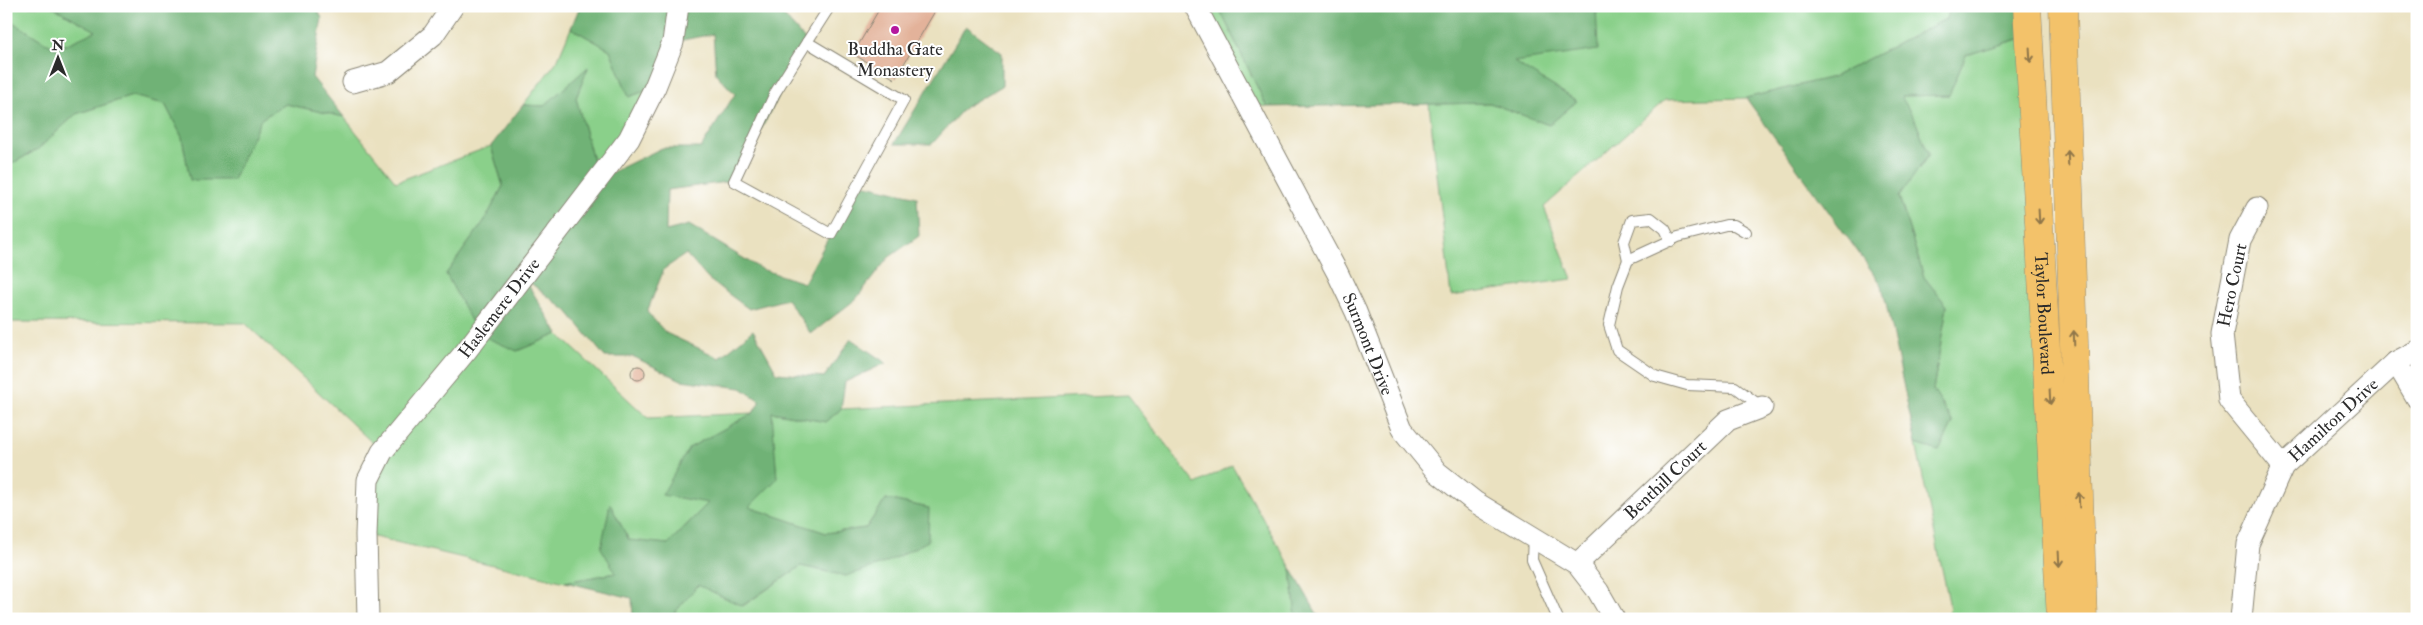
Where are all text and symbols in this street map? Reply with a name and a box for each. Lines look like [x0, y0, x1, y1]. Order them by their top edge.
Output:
marker: Buddha Gate Monastery [889, 24, 901, 36]
north arrow [32, 32, 82, 82]
text: N [51, 37, 65, 54]
place label: Buddha Gate Monastery [847, 38, 943, 82]
one-way arrow [2025, 47, 2034, 63]
one-way arrow [2064, 150, 2073, 166]
one-way arrow [2035, 209, 2044, 225]
street label: Hero Court [2212, 241, 2253, 329]
street label: Taylor Boulevard [2029, 252, 2058, 376]
street label: Haslemere Drive [453, 253, 546, 363]
street label: Surmont Drive [1337, 289, 1399, 399]
one-way arrow [2069, 330, 2079, 346]
street label: Hamilton Drive [2284, 373, 2384, 467]
one-way arrow [2045, 389, 2054, 405]
street label: Benthill Court [1620, 435, 1712, 525]
one-way arrow [2074, 492, 2084, 508]
one-way arrow [2054, 551, 2063, 567]

